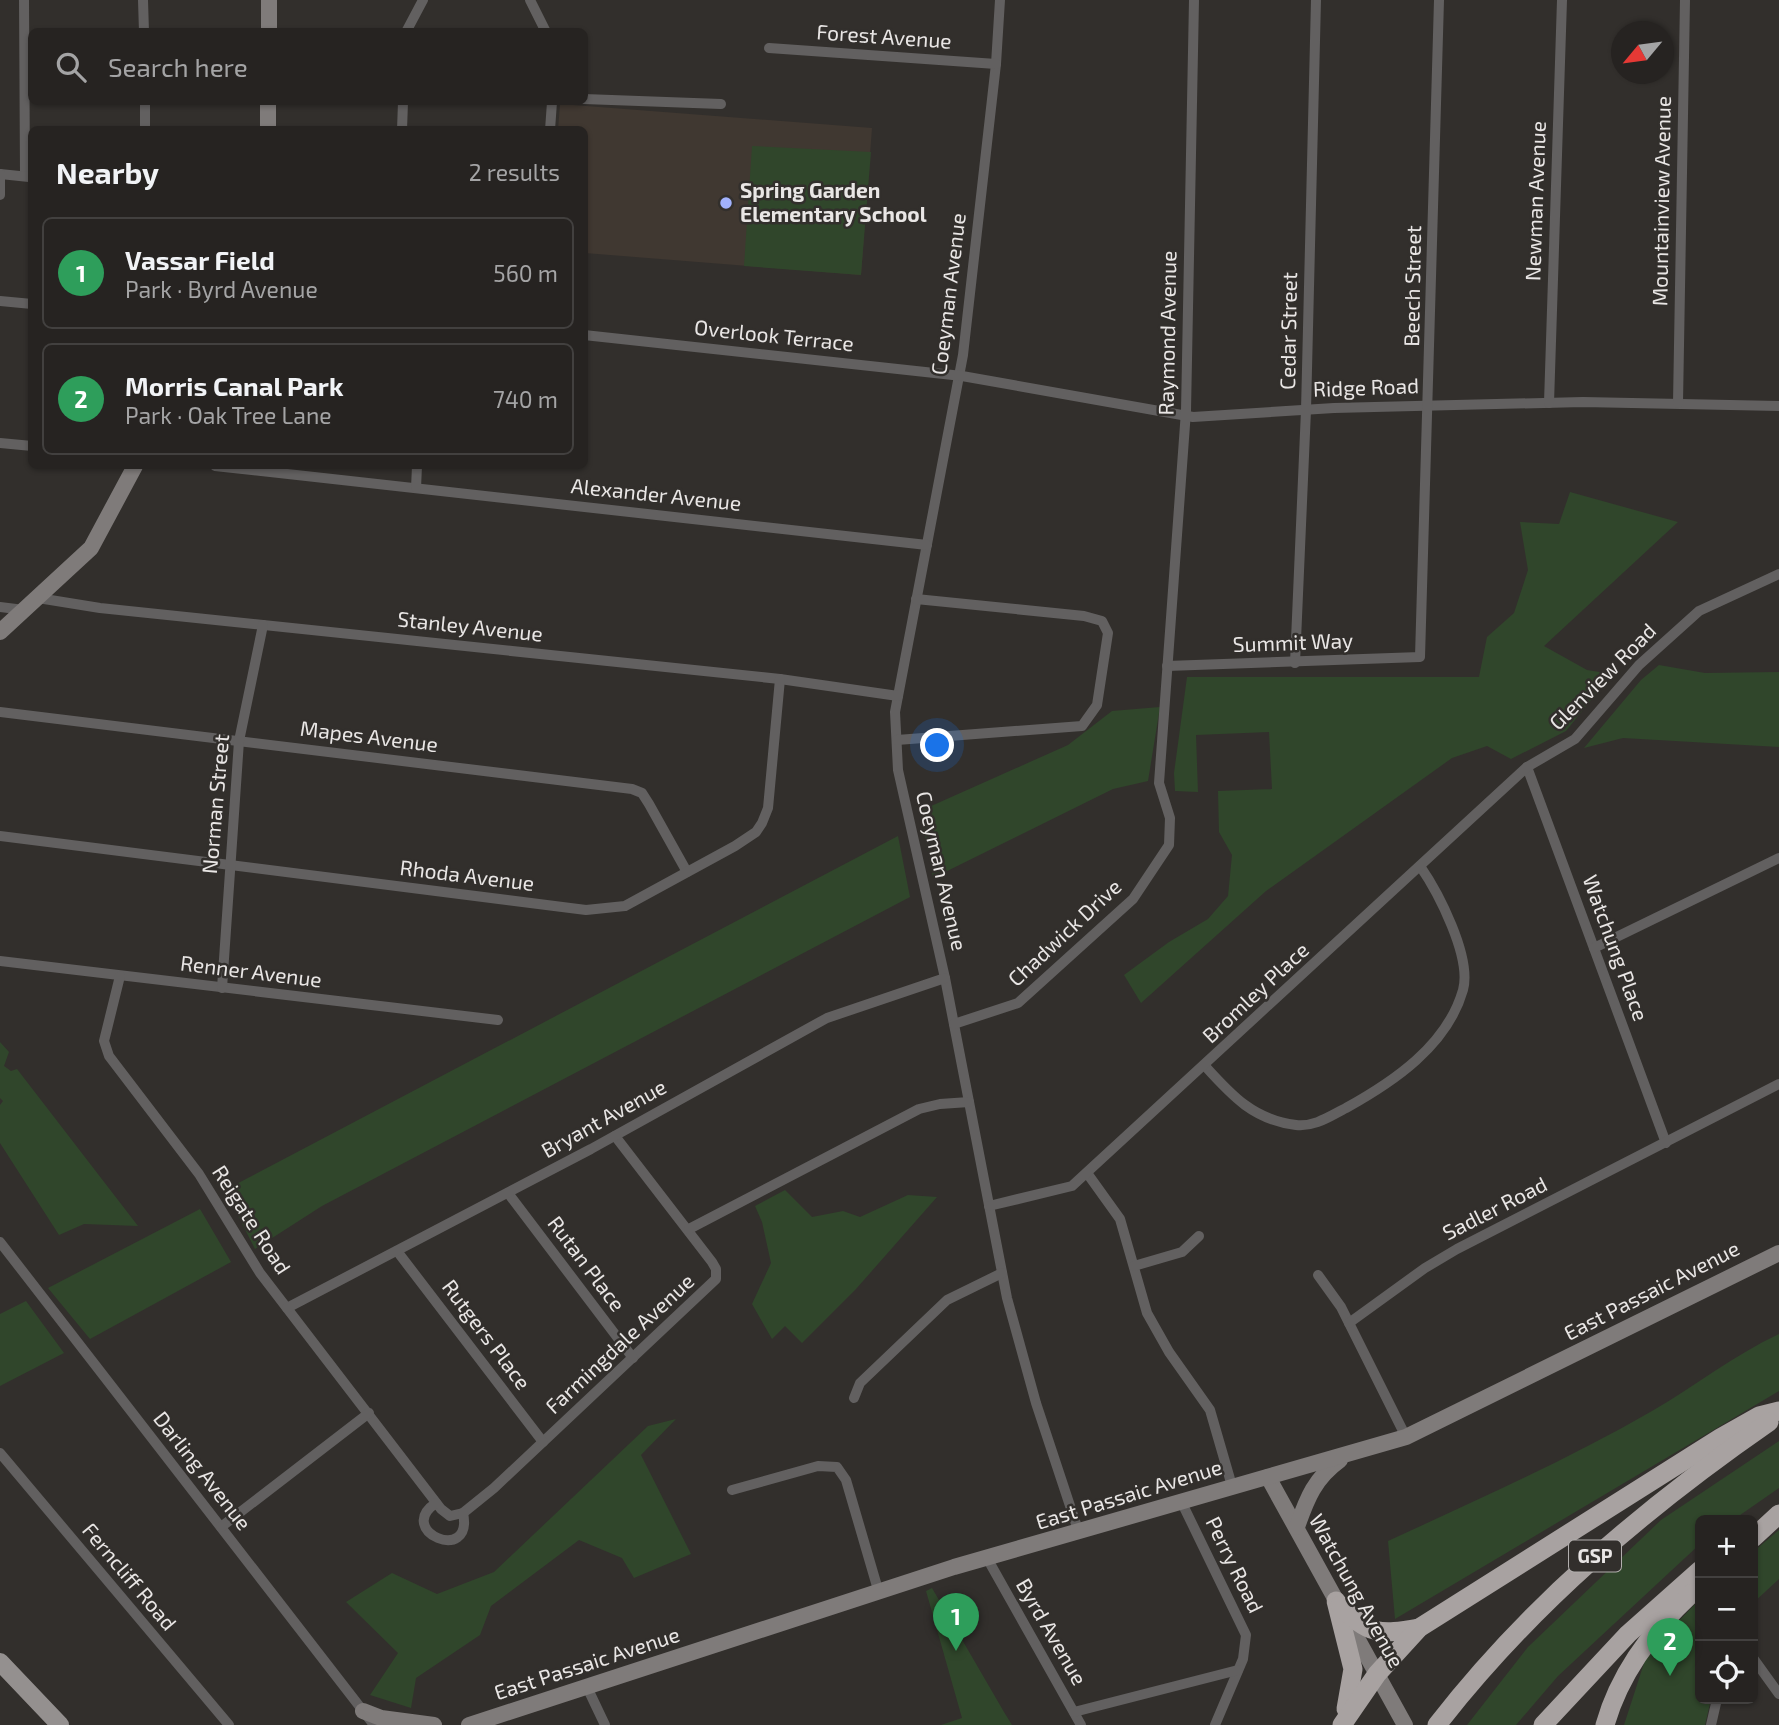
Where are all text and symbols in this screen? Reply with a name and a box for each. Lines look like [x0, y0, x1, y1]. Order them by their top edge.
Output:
street label: Forest Avenue [816, 18, 953, 53]
north arrow [1611, 21, 1674, 84]
search box [28, 28, 588, 105]
icon: search [52, 48, 90, 86]
text: Search here [108, 51, 248, 82]
street label: Mountainview Avenue [1646, 96, 1675, 306]
street label: Newman Avenue [1519, 121, 1550, 281]
text: Nearby [56, 154, 159, 190]
text: 2 results [469, 158, 560, 186]
place label: Spring Garden Elementary School [740, 177, 927, 227]
marker: Spring Garden Elementary School [718, 195, 734, 211]
street label: Coeyman Avenue [925, 211, 970, 376]
street label: Beech Street [1398, 225, 1425, 347]
text: Vassar Field [125, 244, 275, 275]
street label: Raymond Avenue [1153, 250, 1180, 416]
text: 1 [76, 259, 86, 287]
text: 560 m [493, 259, 558, 287]
street label: Cedar Street [1274, 272, 1301, 390]
text: Park · Byrd Avenue [125, 275, 318, 303]
street label: Overlook Terrace [693, 314, 855, 355]
text: Morris Canal Park [125, 370, 343, 401]
street label: Ridge Road [1312, 372, 1419, 401]
text: 2 [74, 385, 88, 413]
text: 740 m [493, 385, 558, 413]
text: Park · Oak Tree Lane [125, 401, 332, 429]
street label: Alexander Avenue [570, 472, 743, 515]
street label: Stanley Avenue [396, 605, 544, 646]
street label: Glenview Road [1543, 617, 1660, 734]
street label: Summit Way [1232, 627, 1354, 656]
street label: Mapes Avenue [299, 715, 440, 756]
your location [920, 728, 954, 762]
street label: Norman Street [196, 733, 233, 875]
street label: Coeyman Avenue [912, 788, 973, 953]
street label: Rhoda Avenue [399, 854, 536, 895]
street label: Watchung Place [1578, 871, 1654, 1024]
street label: Chadwick Drive [1002, 873, 1126, 991]
street label: Bromley Place [1197, 936, 1313, 1047]
street label: Renner Avenue [179, 949, 323, 992]
street label: Bryant Avenue [537, 1073, 670, 1162]
street label: Reigate Road [208, 1160, 297, 1278]
street label: Sadler Road [1438, 1171, 1551, 1245]
street label: Rutan Place [543, 1210, 631, 1316]
street label: East Passaic Avenue [1559, 1235, 1743, 1345]
street label: Farmingdale Avenue [540, 1268, 698, 1418]
street label: Rutgers Place [438, 1274, 537, 1394]
street label: Darling Avenue [149, 1406, 257, 1534]
street label: East Passaic Avenue [1032, 1453, 1225, 1534]
street label: Watchung Avenue [1305, 1509, 1410, 1672]
street label: Perry Road [1201, 1512, 1269, 1617]
map controls [1695, 1515, 1758, 1704]
button: + [1695, 1515, 1758, 1578]
street label: Ferncliff Road [78, 1517, 182, 1635]
road number: GSP [1569, 1540, 1621, 1572]
street label: Byrd Avenue [1012, 1573, 1093, 1689]
button: − [1695, 1578, 1758, 1641]
pin: 1 [933, 1593, 979, 1651]
pin: 2 [1647, 1618, 1693, 1676]
street label: East Passaic Avenue [491, 1621, 682, 1704]
button: locate [1695, 1641, 1758, 1704]

